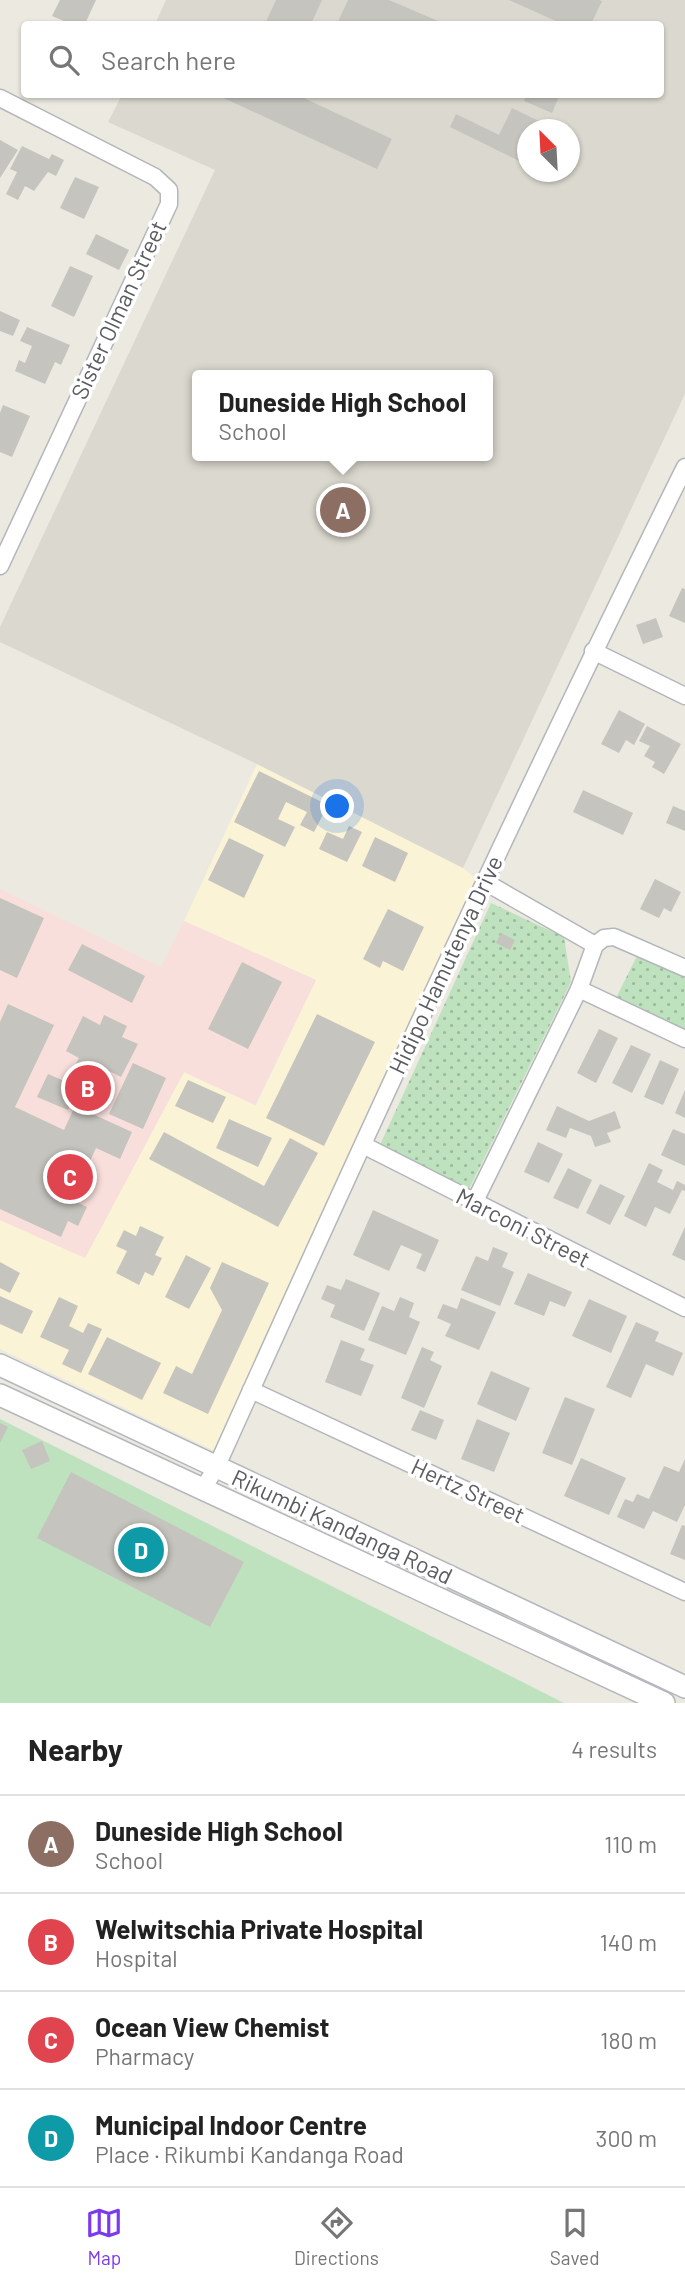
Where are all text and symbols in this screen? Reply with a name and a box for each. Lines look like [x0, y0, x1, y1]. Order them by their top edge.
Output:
search box [21, 21, 664, 98]
icon: search [45, 41, 83, 79]
text: Search here [101, 44, 236, 75]
north arrow [517, 119, 580, 182]
street label: Sister Olman Street [64, 216, 172, 403]
popup [192, 370, 493, 461]
text: Duneside High School [219, 386, 466, 417]
text: School [219, 417, 287, 445]
pin: A [320, 484, 366, 536]
your location [320, 789, 354, 823]
street label: Hidipo Hamutenya Drive [382, 851, 508, 1078]
pin: B [65, 1062, 111, 1114]
pin: C [47, 1151, 93, 1203]
street label: Marconi Street [452, 1181, 595, 1273]
street label: Hertz Street [407, 1452, 530, 1529]
street label: Rikumbi Kandanga Road [228, 1463, 457, 1590]
pin: D [118, 1524, 164, 1576]
text: Nearby [28, 1731, 123, 1767]
text: 4 results [571, 1735, 657, 1763]
text: Duneside High School [95, 1815, 343, 1846]
text: A [43, 1830, 59, 1858]
text: 110 m [604, 1830, 657, 1858]
text: School [95, 1846, 163, 1874]
text: Welwitschia Private Hospital [95, 1913, 423, 1944]
text: B [44, 1928, 58, 1956]
text: 140 m [600, 1928, 657, 1956]
text: Hospital [95, 1944, 178, 1972]
text: Ocean View Chemist [95, 2011, 329, 2042]
text: C [44, 2026, 58, 2054]
text: 180 m [600, 2026, 657, 2054]
text: Pharmacy [95, 2042, 194, 2070]
text: Municipal Indoor Centre [95, 2109, 367, 2140]
text: D [44, 2124, 58, 2152]
text: 300 m [596, 2124, 657, 2152]
text: Place · Rikumbi Kandanga Road [95, 2140, 404, 2168]
tab: Map [85, 2204, 123, 2269]
tab: Directions [294, 2204, 379, 2269]
tab: Saved [550, 2204, 600, 2269]

